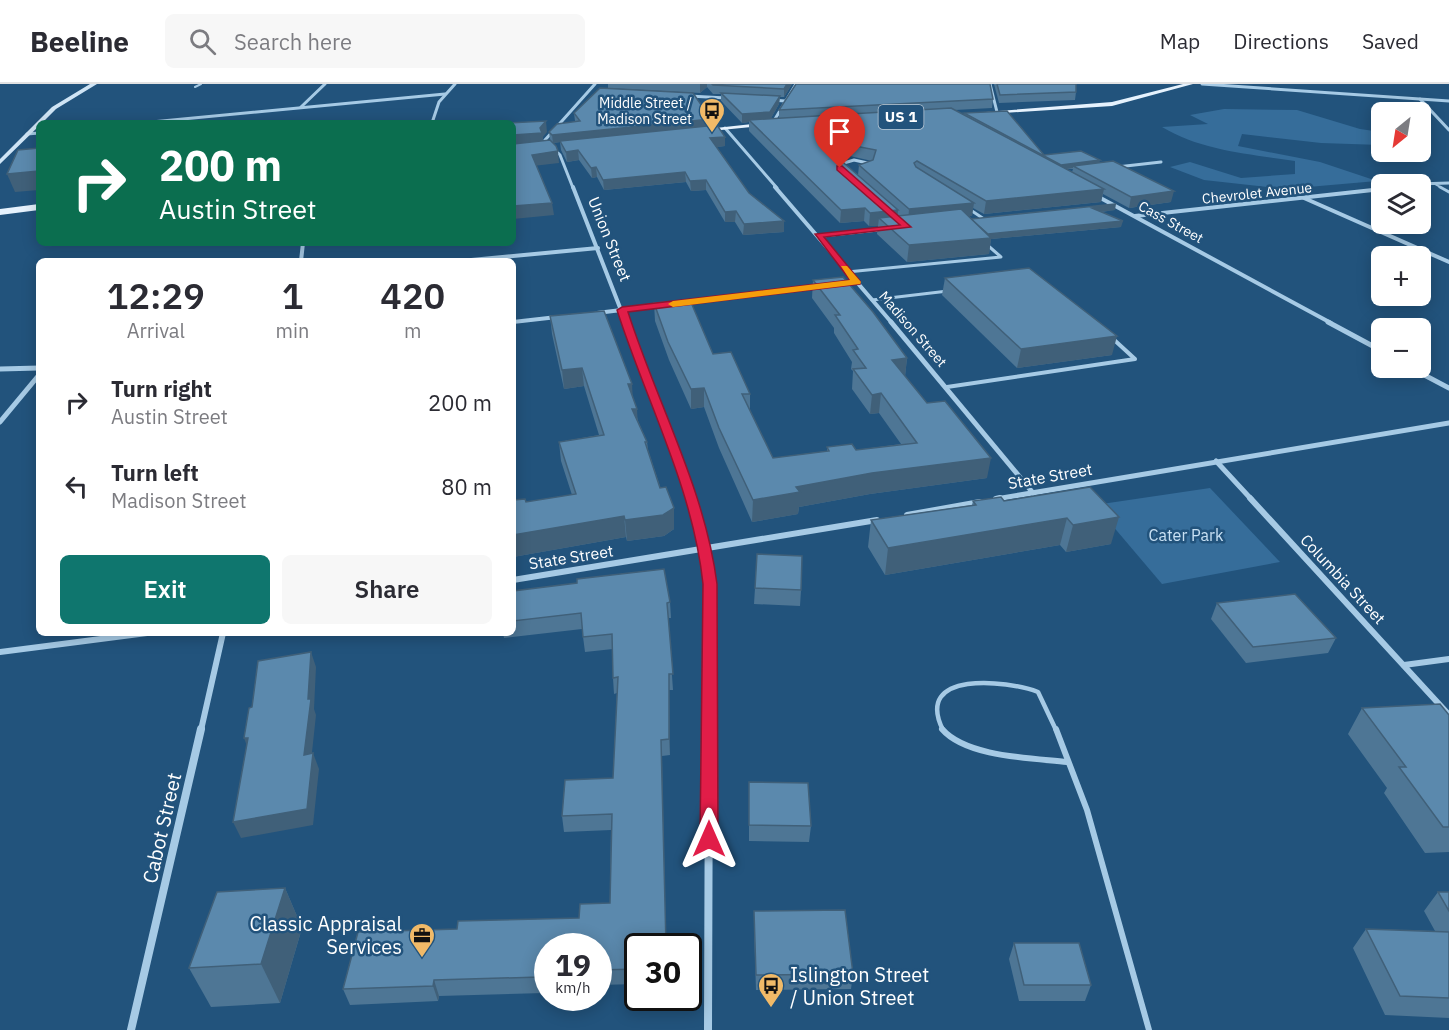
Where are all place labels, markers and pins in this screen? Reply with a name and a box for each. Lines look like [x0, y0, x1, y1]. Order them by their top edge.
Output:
place label: Middle Street / Madison Street [597, 94, 692, 128]
bus stop icon: Middle Street / Madison Street [697, 96, 727, 134]
pin [814, 106, 865, 168]
place label: Classic Appraisal Services [250, 910, 402, 960]
office icon: Classic Appraisal Services [407, 921, 437, 959]
place label: Islington Street / Union Street [790, 961, 929, 1011]
bus stop icon: Islington Street / Union Street [756, 971, 786, 1009]

